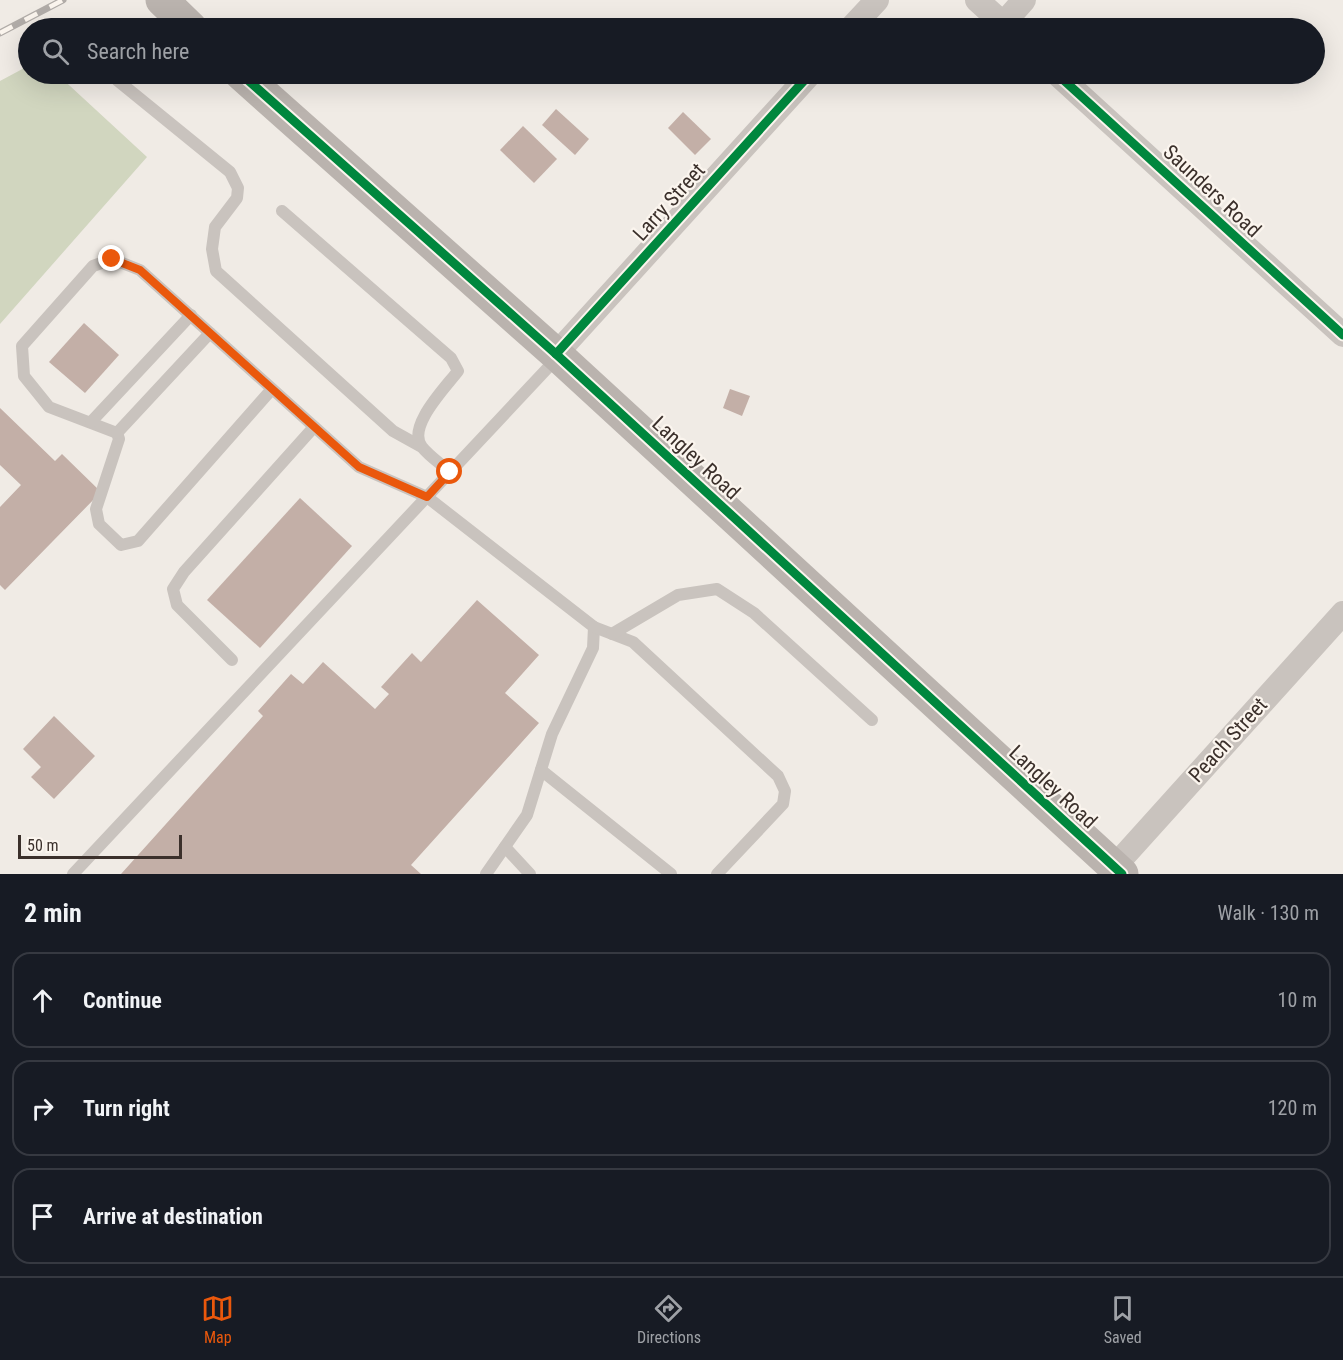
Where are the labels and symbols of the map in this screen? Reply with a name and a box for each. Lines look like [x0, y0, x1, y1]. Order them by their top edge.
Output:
street label: Saunders Road [1158, 140, 1266, 242]
street label: Larry Street [628, 158, 710, 246]
route end [98, 245, 124, 271]
street label: Langley Road [647, 411, 745, 505]
route start [436, 458, 462, 484]
street label: Peach Street [1184, 693, 1272, 787]
street label: Langley Road [1004, 740, 1102, 834]
scale bar [18, 832, 182, 860]

